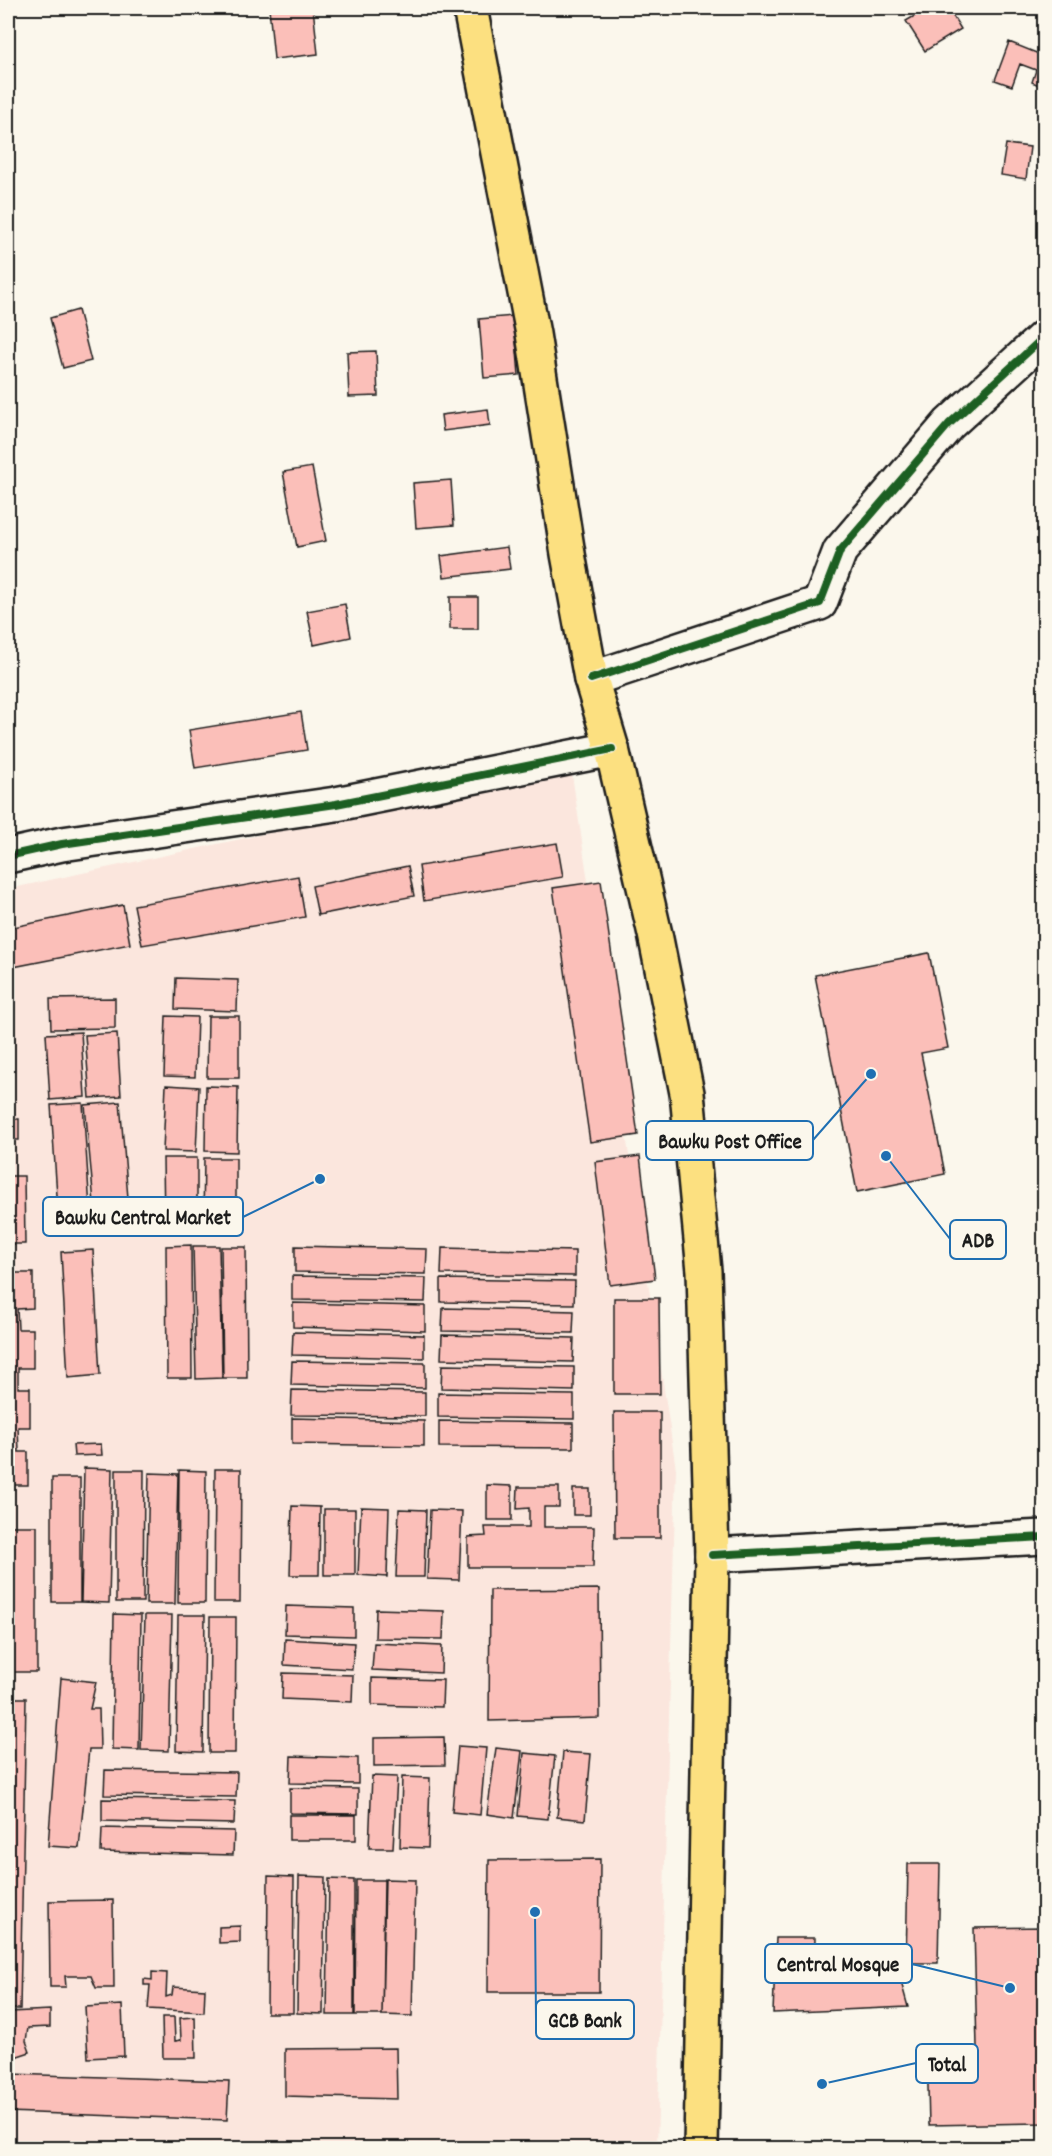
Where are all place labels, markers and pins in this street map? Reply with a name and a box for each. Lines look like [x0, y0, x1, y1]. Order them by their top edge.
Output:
callout: Bawku Post Office [646, 1121, 813, 1160]
callout: Bawku Central Market [43, 1197, 243, 1236]
callout: ADB [950, 1220, 1006, 1259]
callout: Central Mosque [765, 1944, 912, 1983]
callout: GCB Bank [536, 2000, 634, 2039]
callout: Total [916, 2044, 978, 2083]

